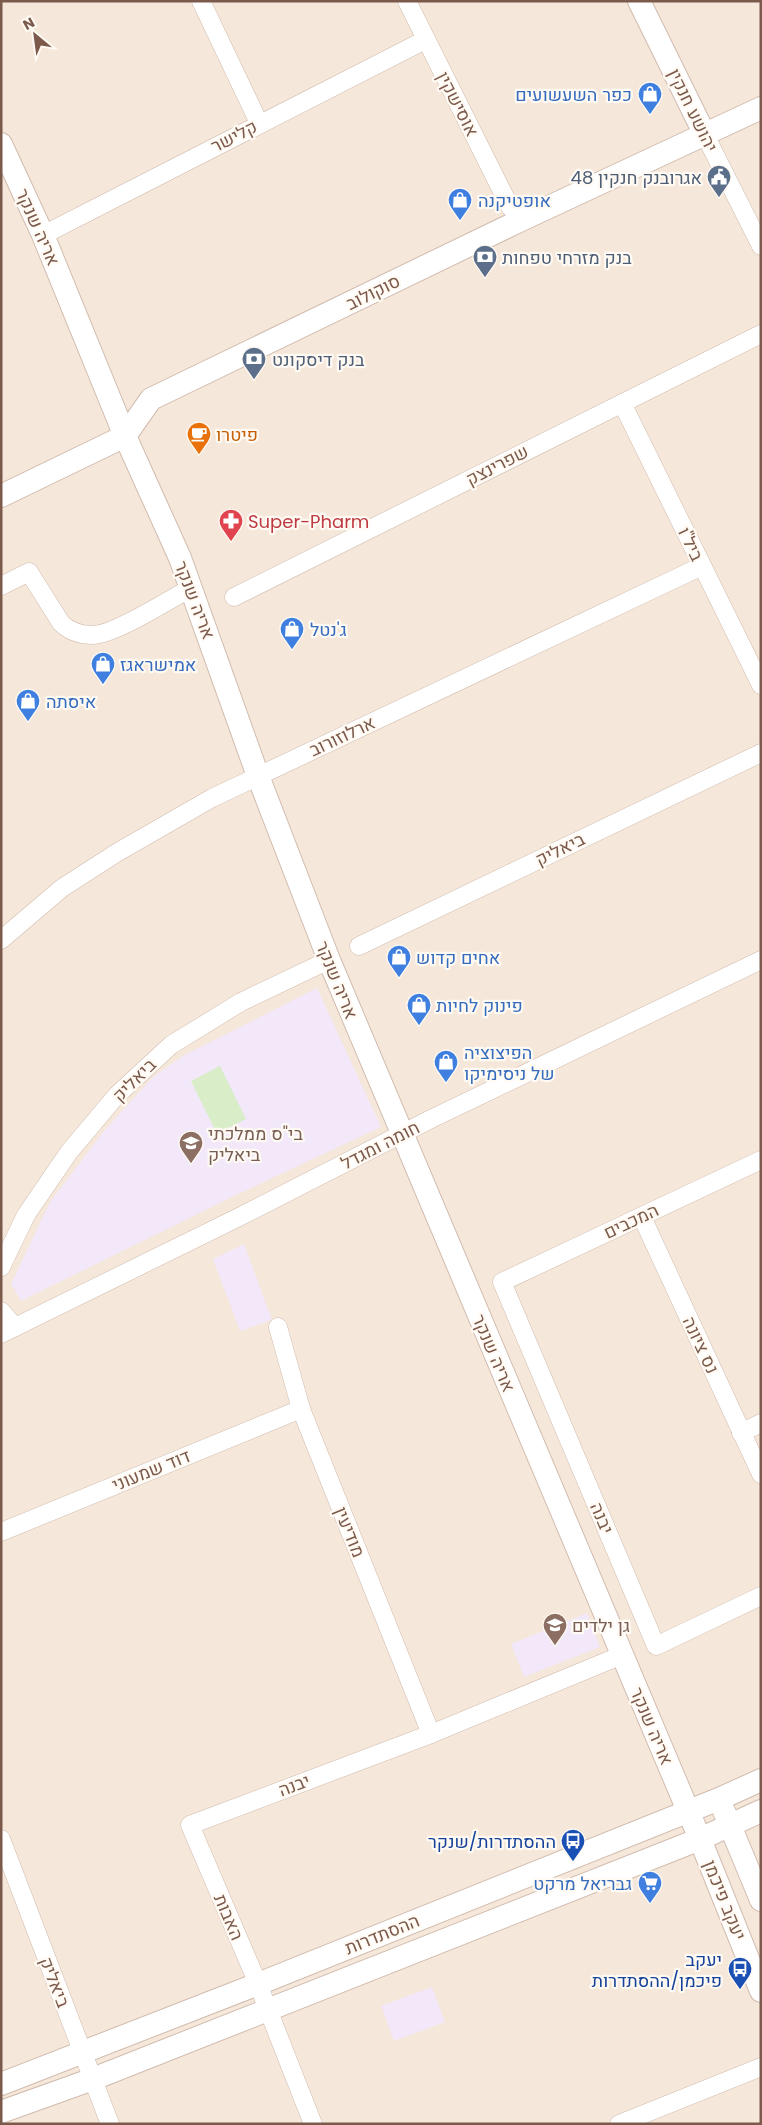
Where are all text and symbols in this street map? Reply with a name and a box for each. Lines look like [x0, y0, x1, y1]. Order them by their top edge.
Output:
north arrow [10, 10, 60, 60]
text: N [19, 12, 38, 35]
street label: יהושע חנקין [662, 64, 724, 156]
street label: אוסישקין [431, 67, 485, 141]
shop icon: כפר השעשועים [637, 81, 663, 115]
place label: כפר השעשועים [515, 82, 632, 107]
street label: קלישר [206, 114, 262, 158]
public building icon: אגרובנק חנקין 48 [706, 164, 732, 198]
place label: אגרובנק חנקין 48 [571, 165, 702, 190]
street label: אריה שנקר [10, 184, 66, 270]
shop icon: אופטיקנה [447, 187, 473, 221]
place label: אופטיקנה [478, 188, 551, 213]
bank icon: בנק מזרחי טפחות [472, 244, 498, 278]
place label: בנק מזרחי טפחות [502, 245, 632, 270]
street label: סוקולוב [342, 268, 404, 316]
bank icon: בנק דיסקונט [241, 346, 267, 380]
place label: בנק דיסקונט [272, 347, 365, 372]
cafe icon: פיטרו [186, 421, 212, 455]
place label: פיטרו [216, 422, 258, 447]
street label: שפרינצק [461, 439, 533, 491]
pharmacy icon: Super-Pharm [218, 508, 244, 542]
place label: Super-Pharm [248, 509, 369, 534]
street label: ביל"ו [672, 523, 710, 566]
street label: אריה שנקר [169, 557, 221, 643]
shop icon: ג'נטל [279, 616, 305, 650]
place label: ג'נטל [310, 617, 347, 642]
shop icon: אמישראגז [90, 651, 116, 685]
place label: אמישראגז [120, 652, 196, 677]
shop icon: איסתה [15, 688, 41, 722]
place label: איסתה [46, 689, 96, 714]
street label: ארלוזורוב [305, 710, 379, 762]
street label: ביאליק [531, 826, 589, 872]
street label: אריה שנקר [310, 937, 364, 1023]
shop icon: אחים קדוש [386, 944, 412, 978]
place label: אחים קדוש [416, 945, 500, 970]
shop icon: פינוק לחיות [406, 992, 432, 1026]
place label: פינוק לחיות [436, 993, 523, 1018]
place label: הפיצוציה של ניסימיקו [464, 1040, 555, 1086]
shop icon: הפיצוציה של ניסימיקו [433, 1049, 459, 1083]
street label: ביאליק [107, 1052, 162, 1107]
street label: חומה ומגדל [336, 1114, 424, 1176]
place label: בי"ס ממלכתי ביאליק [208, 1121, 303, 1167]
school or university icon: בי"ס ממלכתי ביאליק [178, 1130, 204, 1164]
street label: המכבים [599, 1197, 663, 1245]
street label: אריה שנקר [466, 1310, 522, 1396]
street label: נס ציונה [677, 1312, 725, 1378]
street label: דוד שמעוני [108, 1443, 194, 1497]
street label: יבנה [584, 1498, 620, 1538]
street label: מודיעין [329, 1503, 371, 1561]
school or university icon: גן ילדים [542, 1612, 568, 1646]
place label: גן ילדים [572, 1613, 630, 1638]
street label: אריה שנקר [624, 1683, 680, 1769]
street label: יבנה [275, 1768, 313, 1802]
bus stop icon: ההסתדרות/שנקר [560, 1828, 586, 1862]
place label: ההסתדרות/שנקר [428, 1829, 556, 1854]
street label: יעקב פיכמן [698, 1856, 752, 1944]
supermarket icon: גבריאל מרקט [637, 1870, 663, 1904]
place label: גבריאל מרקט [533, 1871, 632, 1896]
street label: האבות [208, 1890, 250, 1944]
street label: ההסתדרות [341, 1908, 423, 1960]
place label: יעקב פיכמן/ההסתדרות [592, 1947, 722, 1993]
street label: ביאליק [34, 1953, 76, 2011]
bus stop icon: יעקב פיכמן/ההסתדרות [727, 1956, 753, 1990]

